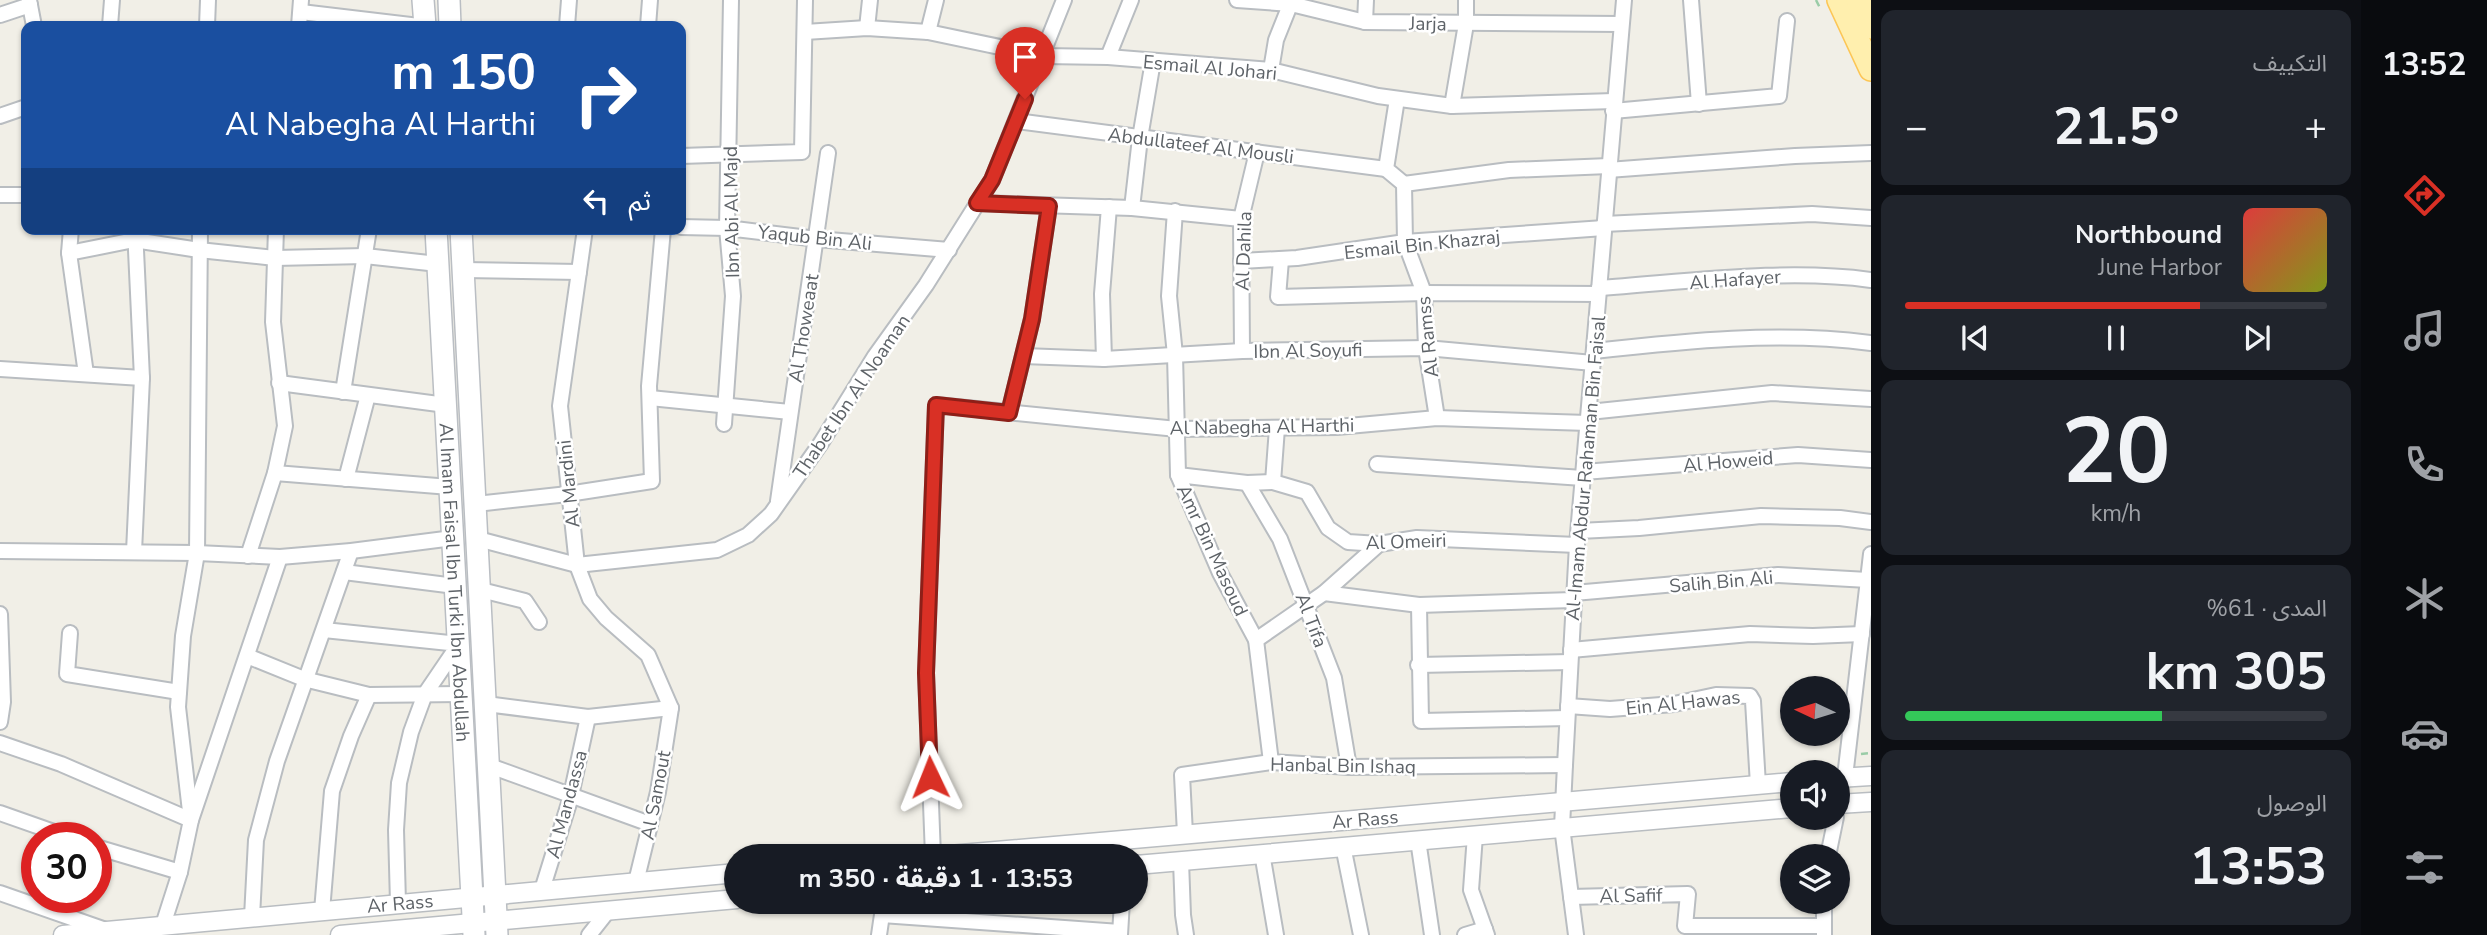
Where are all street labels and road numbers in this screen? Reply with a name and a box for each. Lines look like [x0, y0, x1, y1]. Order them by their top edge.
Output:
street label: Jarja [1408, 11, 1447, 37]
street label: Esmail Al Johari [1142, 49, 1278, 87]
street label: Abdullateef Al Mousli [1107, 122, 1295, 170]
street label: Ibn Abi Al Majd [718, 146, 746, 278]
street label: Al Dahila [1230, 211, 1258, 291]
street label: Yaqub Bin Ali [756, 219, 873, 257]
street label: Esmail Bin Khazraj [1343, 224, 1502, 266]
street label: Al Hafayer [1688, 264, 1782, 296]
street label: Al Thoweaat [783, 272, 825, 384]
street label: Al Ramss [1411, 295, 1445, 379]
street label: Thabet Ibn Al Noaman [787, 309, 917, 484]
street label: Al-Imam Abdur Rahaman Bin Faisal [1560, 314, 1612, 622]
street label: Ibn Al Soyufi [1253, 337, 1363, 365]
street label: Al Nabegha Al Harthi [1170, 412, 1355, 442]
street label: Al Imam Faisal Ibn Turki Ibn Abdullah [432, 422, 476, 743]
street label: Al Mardini [551, 439, 587, 529]
street label: Al Howeid [1682, 445, 1774, 479]
street label: Amr Bin Masoud [1170, 480, 1254, 620]
street label: Al Omeiri [1365, 528, 1447, 556]
street label: Salih Bin Ali [1668, 565, 1774, 599]
street label: Al Tifa [1289, 589, 1333, 651]
street label: Ein Al Hawas [1625, 684, 1742, 722]
street label: Al Mandassa [540, 747, 594, 861]
street label: Al Samout [635, 748, 677, 842]
street label: Hanbal Bin Ishaq [1270, 752, 1416, 780]
street label: Ar Rass [1331, 804, 1399, 836]
street label: Al Safif [1599, 882, 1663, 910]
street label: Ar Rass [366, 888, 434, 920]

